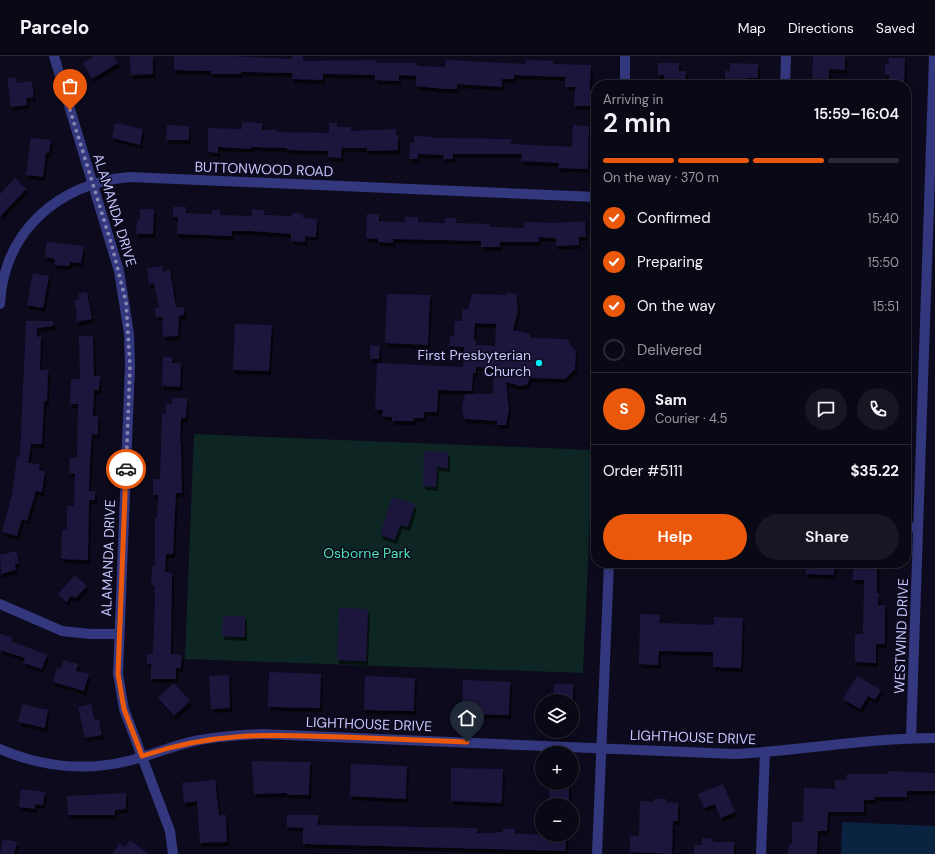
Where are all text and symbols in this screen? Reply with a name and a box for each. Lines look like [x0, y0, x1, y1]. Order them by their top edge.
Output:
text: Parcelo [20, 15, 89, 40]
text: Map [738, 19, 766, 37]
text: Directions [788, 19, 854, 37]
text: Saved [876, 19, 915, 37]
pin [53, 69, 87, 110]
icon: bag [59, 75, 81, 97]
text: Arriving in [603, 91, 663, 108]
text: 15:59–16:04 [814, 104, 899, 124]
text: 2 min [603, 106, 671, 140]
street label: ALAMANDA DRIVE [89, 151, 141, 269]
street label: BUTTONWOOD ROAD [194, 158, 334, 180]
text: On the way · 370 m [603, 169, 719, 186]
icon: check [603, 207, 625, 229]
text: Confirmed [637, 208, 711, 228]
text: 15:40 [868, 210, 899, 227]
icon: check [603, 251, 625, 273]
text: Preparing [637, 252, 703, 272]
text: 15:50 [868, 254, 899, 271]
icon: check [603, 295, 625, 317]
text: On the way [637, 296, 716, 316]
text: 15:51 [872, 298, 899, 315]
text: Delivered [637, 340, 702, 360]
place label: First Presbyterian Church [418, 346, 531, 380]
marker: First Presbyterian Church [534, 358, 544, 368]
button: chat [805, 388, 847, 430]
button: phone [857, 388, 899, 430]
text: Sam [655, 390, 687, 410]
text: S [619, 399, 629, 419]
text: Courier · 4.5 [655, 410, 728, 427]
courier [106, 449, 146, 489]
icon: car [115, 458, 137, 480]
text: Order #5111 [603, 461, 683, 481]
text: $35.22 [850, 461, 899, 481]
street label: ALAMANDA DRIVE [97, 499, 119, 617]
button: Help [603, 514, 747, 560]
button: Share [755, 514, 899, 560]
park label: Osborne Park [323, 544, 411, 562]
street label: WESTWIND DRIVE [890, 578, 912, 694]
map controls [535, 694, 579, 842]
button: layers [535, 694, 579, 738]
pin [450, 701, 484, 742]
icon: home [456, 707, 478, 729]
street label: LIGHTHOUSE DRIVE [305, 713, 433, 735]
street label: LIGHTHOUSE DRIVE [629, 726, 757, 748]
button: + [535, 746, 579, 790]
button: − [535, 798, 579, 842]

